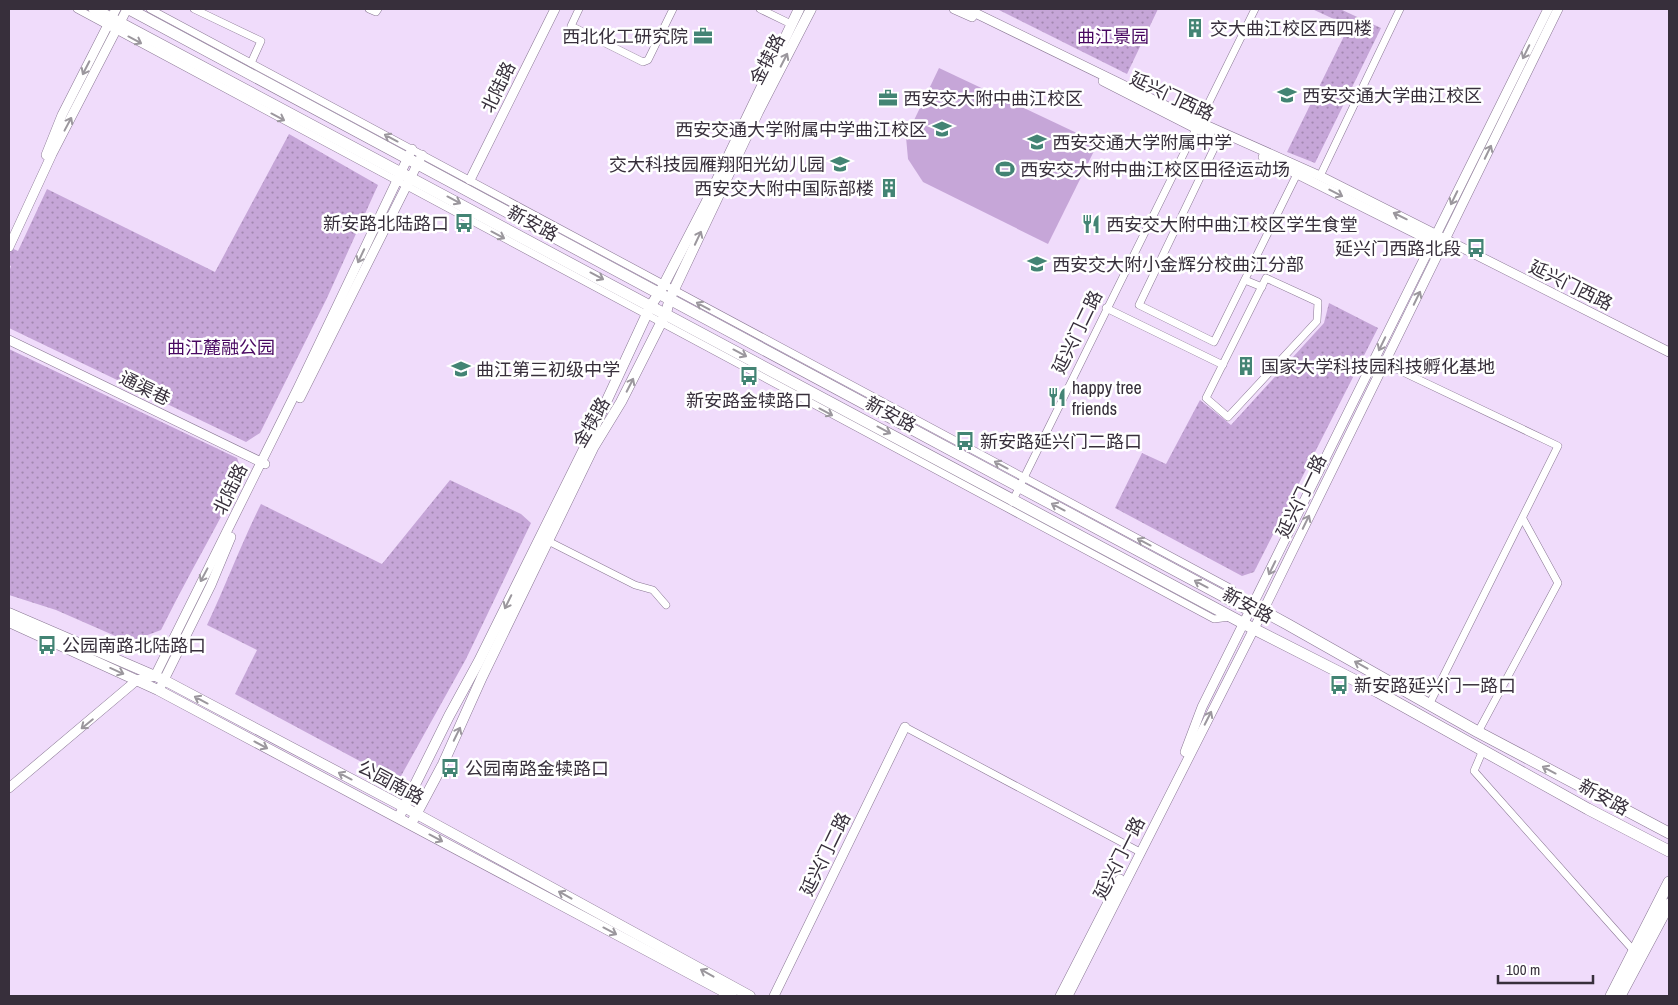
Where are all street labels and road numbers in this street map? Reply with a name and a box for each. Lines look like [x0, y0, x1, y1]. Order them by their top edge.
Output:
street label: 金犊路 [744, 29, 790, 89]
street label: 北陆路 [475, 57, 521, 117]
street label: 延兴门西路 [1126, 66, 1218, 126]
street label: 新安路 [503, 199, 563, 247]
street label: 延兴门西路 [1525, 254, 1617, 316]
street label: 延兴门二路 [1046, 286, 1108, 378]
street label: 通渠巷 [115, 365, 175, 411]
street label: 新安路 [861, 390, 921, 438]
street label: 金犊路 [567, 392, 615, 452]
street label: 延兴门一路 [1270, 450, 1332, 542]
street label: 北陆路 [207, 459, 253, 519]
street label: 新安路 [1218, 581, 1278, 629]
street label: 公园南路 [353, 754, 429, 810]
street label: 新安路 [1574, 773, 1634, 821]
street label: 延兴门二路 [794, 808, 856, 900]
street label: 延兴门一路 [1087, 812, 1151, 904]

